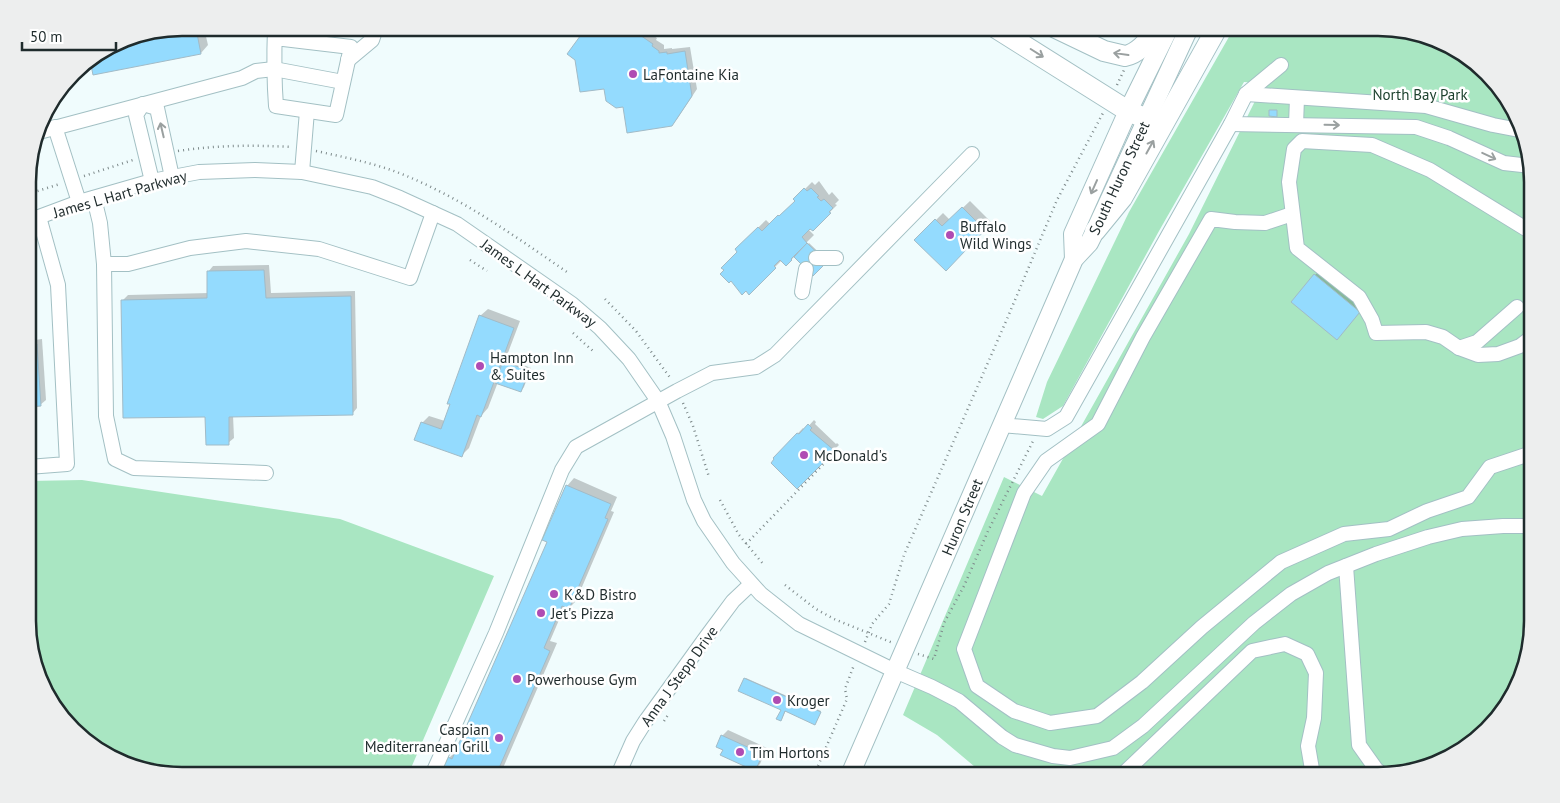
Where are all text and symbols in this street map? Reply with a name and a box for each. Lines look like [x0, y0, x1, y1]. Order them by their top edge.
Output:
scale bar [22, 20, 116, 52]
text: 50 m [30, 27, 63, 46]
one-way arrow [1030, 49, 1044, 59]
one-way arrow [1114, 49, 1130, 59]
place label: LaFontaine Kia [643, 65, 739, 84]
marker: LaFontaine Kia [627, 68, 639, 80]
park label: North Bay Park [1372, 85, 1468, 104]
street label: South Huron Street [1084, 118, 1154, 238]
one-way arrow [1324, 121, 1340, 130]
one-way arrow [157, 122, 166, 138]
one-way arrow [1146, 140, 1156, 155]
one-way arrow [1481, 152, 1496, 161]
street label: James L Hart Parkway [50, 166, 189, 222]
one-way arrow [1089, 179, 1099, 194]
place label: Buffalo Wild Wings [960, 217, 1032, 253]
marker: Buffalo Wild Wings [944, 229, 956, 241]
street label: James L Hart Parkway [477, 234, 601, 331]
place label: Hampton Inn & Suites [490, 348, 574, 384]
marker: Hampton Inn & Suites [474, 360, 486, 372]
place label: McDonald's [814, 446, 887, 465]
marker: McDonald's [798, 449, 810, 461]
street label: Huron Street [937, 476, 987, 558]
place label: K&D Bistro [564, 585, 637, 604]
marker: K&D Bistro [548, 588, 560, 600]
place label: Jet's Pizza [550, 604, 614, 623]
marker: Jet's Pizza [535, 607, 547, 619]
street label: Anna J Stepp Drive [636, 622, 722, 730]
place label: Powerhouse Gym [527, 670, 637, 689]
marker: Powerhouse Gym [511, 673, 523, 685]
place label: Kroger [787, 691, 830, 710]
marker: Kroger [771, 694, 783, 706]
place label: Caspian Mediterranean Grill [365, 720, 490, 756]
marker: Caspian Mediterranean Grill [493, 732, 505, 744]
place label: Tim Hortons [750, 743, 830, 762]
marker: Tim Hortons [734, 746, 746, 758]

